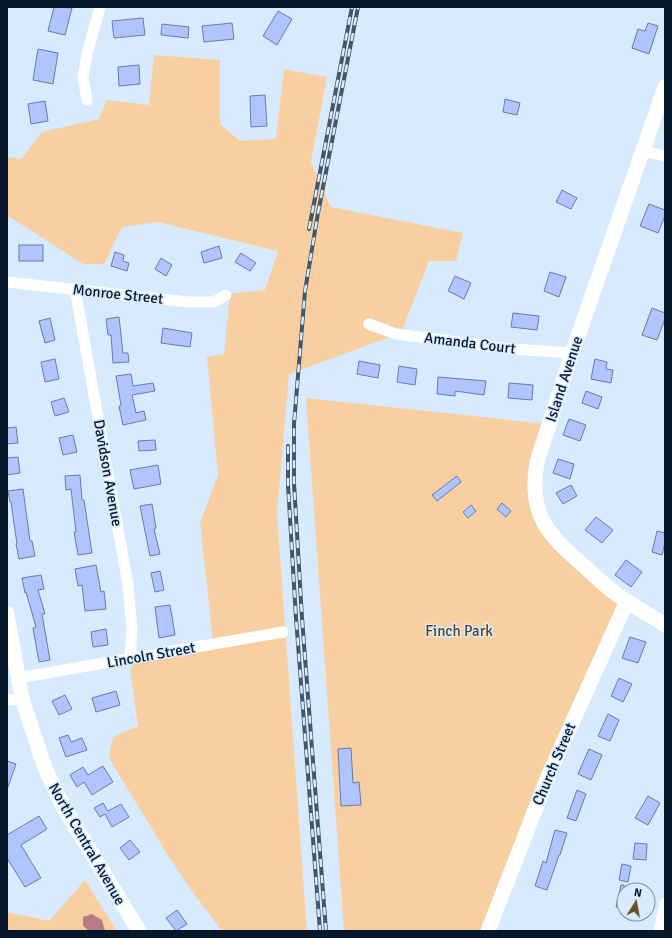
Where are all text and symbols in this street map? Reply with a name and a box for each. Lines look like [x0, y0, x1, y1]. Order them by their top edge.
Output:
street label: Monroe Street [72, 280, 164, 308]
street label: Amanda Court [423, 328, 517, 358]
street label: Island Avenue [542, 334, 586, 424]
street label: Davidson Avenue [90, 418, 126, 528]
park label: Finch Park [425, 622, 493, 640]
street label: Lincoln Street [105, 638, 197, 672]
street label: Church Street [528, 720, 580, 808]
street label: North Central Avenue [45, 780, 129, 908]
north arrow [616, 882, 656, 922]
text: N [633, 886, 643, 900]

